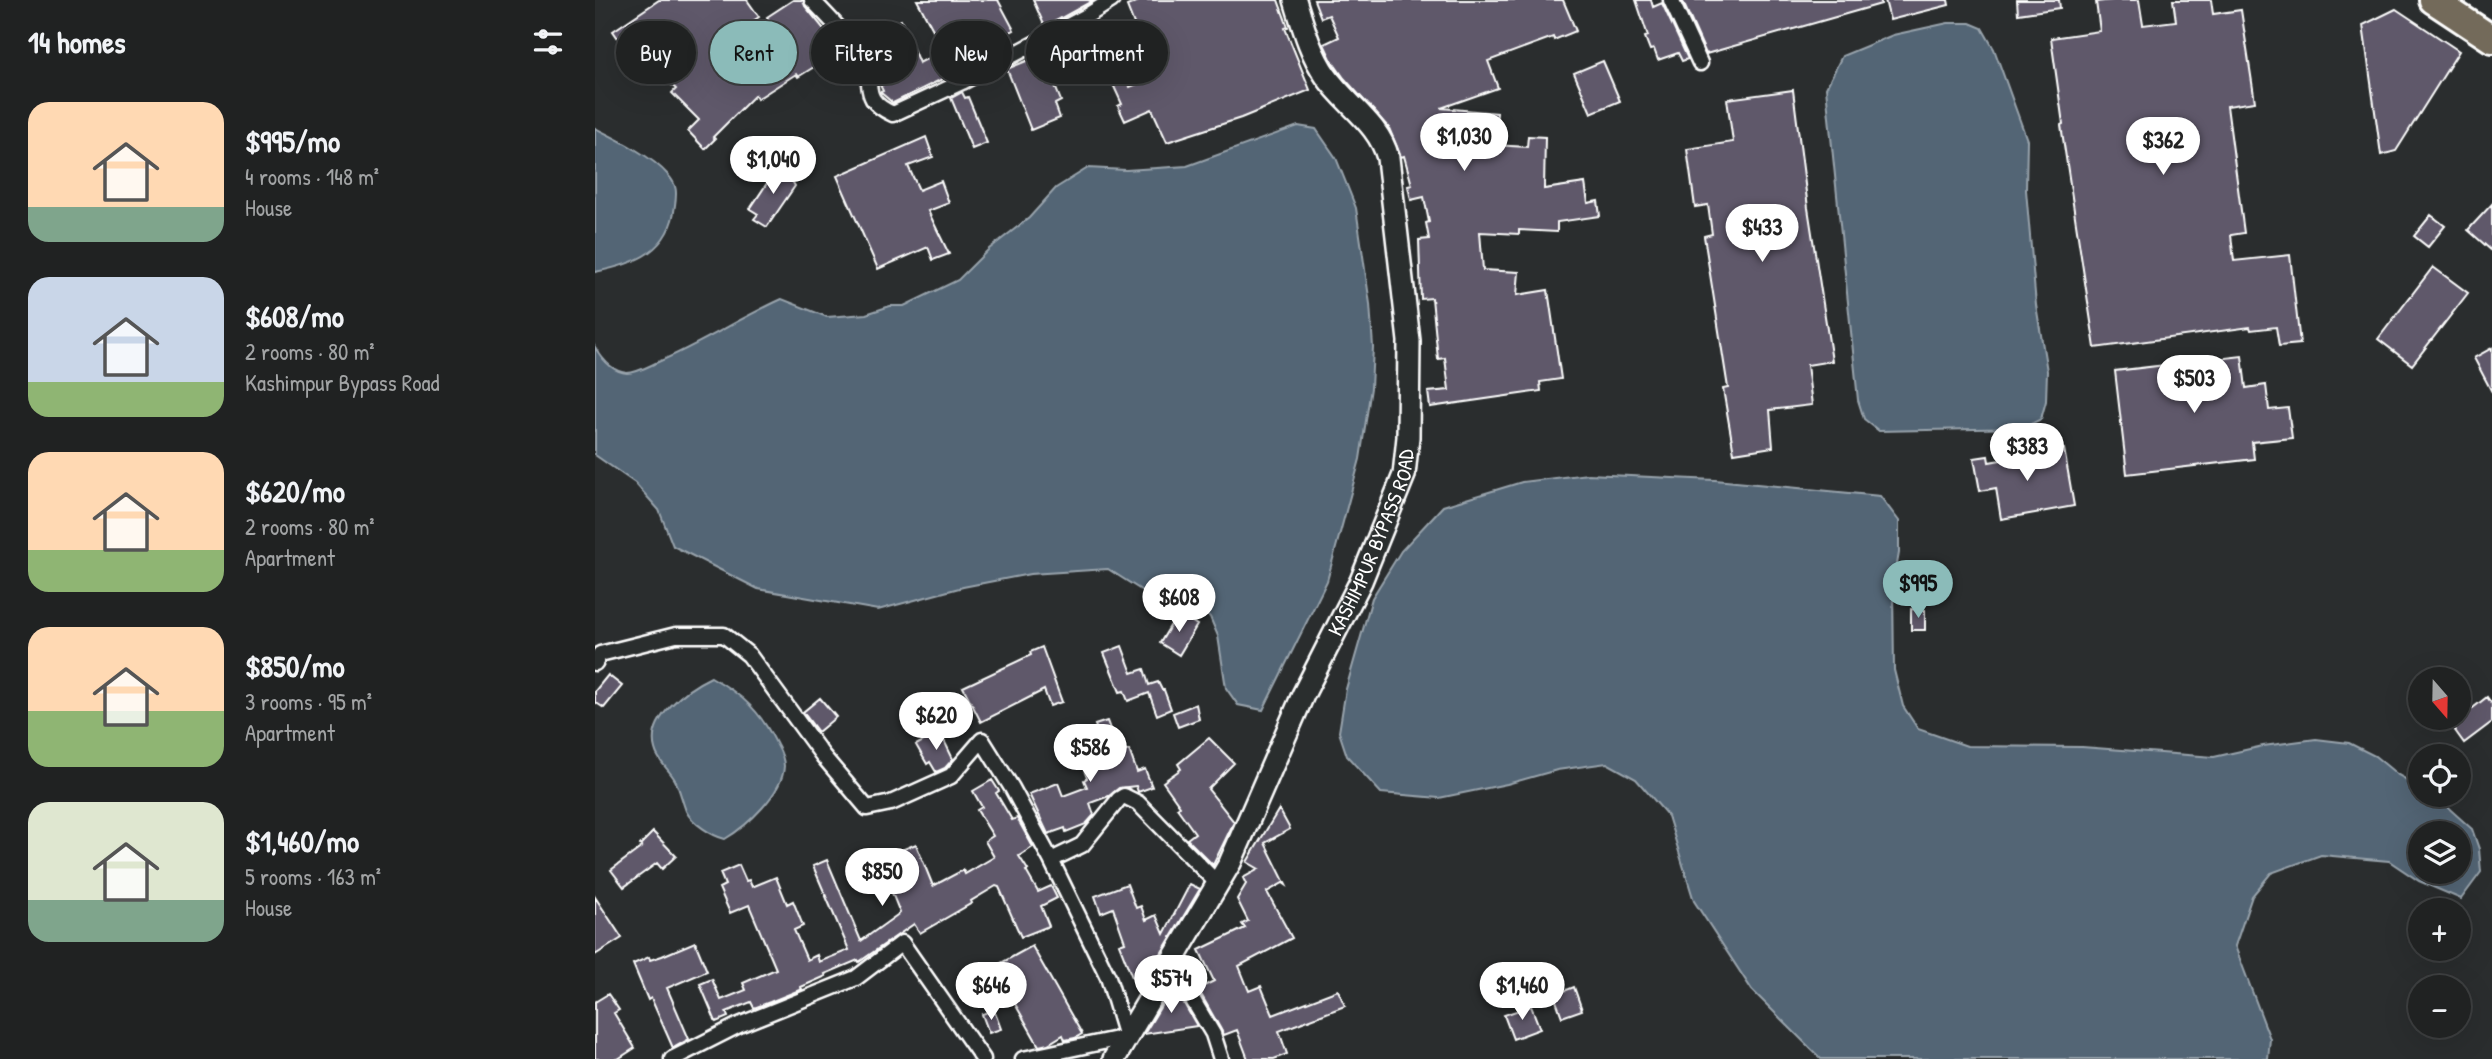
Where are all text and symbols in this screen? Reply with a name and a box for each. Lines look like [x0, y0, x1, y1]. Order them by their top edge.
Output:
chip: Buy [616, 21, 696, 84]
chip: Rent [710, 21, 797, 84]
chip: Filters [811, 21, 917, 84]
chip: New [931, 21, 1012, 84]
chip: Apartment [1026, 21, 1168, 84]
text: 14 homes [28, 22, 126, 62]
icon: filters [529, 23, 567, 61]
pin: $1,030 [1407, 114, 1521, 173]
pin: $362 [2122, 118, 2204, 177]
text: $1,030 [1436, 120, 1492, 151]
text: $995/mo [245, 121, 340, 161]
text: $362 [2142, 124, 2184, 155]
icon: home [84, 130, 168, 214]
pin: $1,040 [716, 136, 830, 196]
text: $1,040 [746, 143, 800, 174]
text: 4 rooms · 148 m² [245, 161, 379, 192]
text: House [245, 192, 292, 223]
pin: $433 [1721, 204, 1803, 264]
text: $433 [1742, 211, 1782, 242]
text: $608/mo [245, 296, 344, 336]
icon: home [84, 305, 168, 389]
text: 2 rooms · 80 m² [245, 336, 375, 367]
pin: $503 [2153, 356, 2235, 415]
text: $503 [2173, 362, 2215, 393]
text: Kashimpur Bypass Road [245, 367, 440, 398]
pin: $383 [1986, 424, 2068, 483]
text: $383 [2006, 430, 2048, 461]
street label: KASHIMPUR BYPASS ROAD [1320, 448, 1421, 641]
text: $620/mo [245, 471, 345, 511]
icon: home [84, 480, 168, 564]
text: 2 rooms · 80 m² [245, 511, 375, 542]
text: Apartment [245, 542, 335, 573]
pin: $995 [1877, 560, 1959, 620]
text: $995 [1899, 567, 1937, 598]
pin: $608 [1138, 574, 1220, 634]
text: $608 [1158, 581, 1200, 612]
text: $850/mo [245, 646, 345, 686]
icon: home [84, 655, 168, 739]
north arrow [2408, 667, 2471, 730]
map controls [2408, 667, 2471, 1038]
text: 3 rooms · 95 m² [245, 686, 372, 717]
pin: $620 [895, 692, 977, 752]
text: $620 [915, 699, 957, 730]
text: Apartment [245, 717, 335, 748]
pin: $586 [1049, 724, 1131, 784]
text: $586 [1070, 731, 1110, 762]
button: locate [2408, 744, 2471, 807]
text: $1,460/mo [245, 821, 359, 861]
button: layers [2408, 821, 2471, 884]
icon: home [84, 830, 168, 914]
pin: $850 [841, 848, 923, 908]
text: $850 [861, 855, 903, 886]
text: 5 rooms · 163 m² [245, 861, 381, 892]
text: House [245, 892, 292, 923]
button: + [2408, 898, 2471, 961]
pin: $574 [1130, 956, 1212, 1015]
pin: $646 [950, 962, 1032, 1022]
text: $574 [1150, 962, 1192, 993]
pin: $1,460 [1465, 962, 1579, 1022]
text: $646 [972, 969, 1010, 1000]
text: $1,460 [1496, 969, 1548, 1000]
button: − [2408, 975, 2471, 1038]

